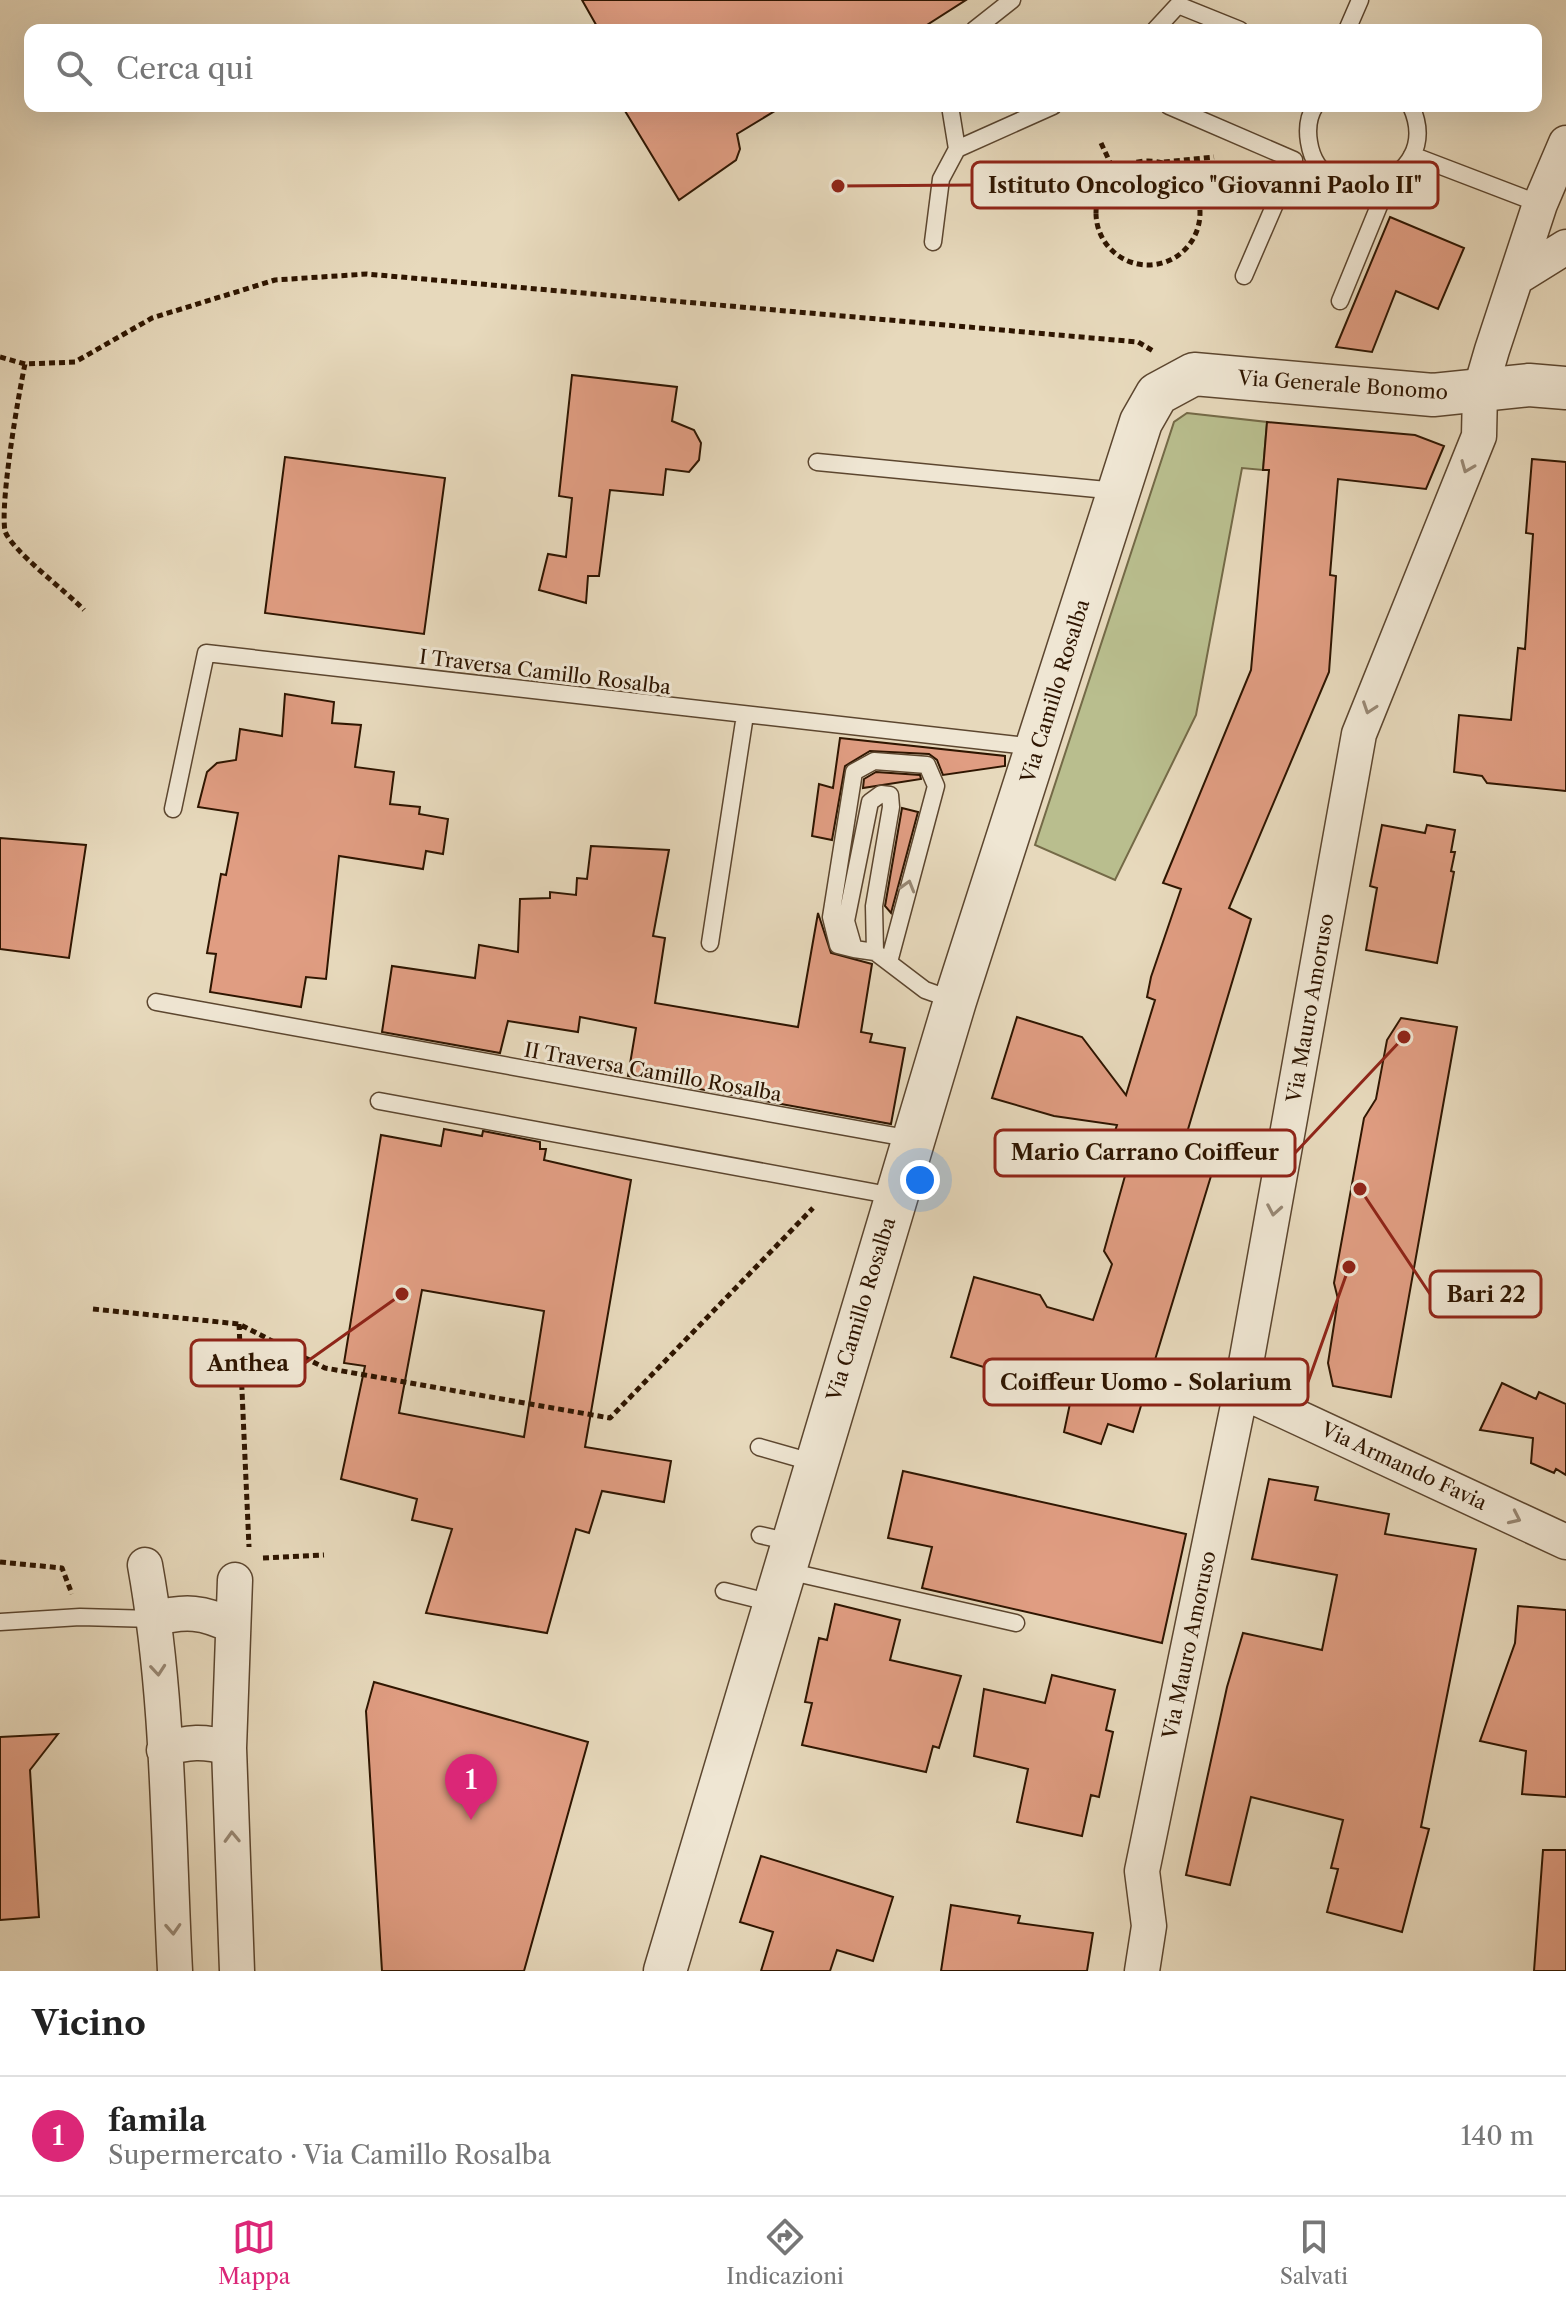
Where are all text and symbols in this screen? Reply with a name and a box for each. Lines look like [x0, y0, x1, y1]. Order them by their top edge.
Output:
search box [24, 24, 1542, 112]
icon: search [52, 46, 96, 90]
text: Cerca qui [116, 50, 253, 87]
callout: Istituto Oncologico "Giovanni Paolo II" [972, 162, 1438, 208]
text: Istituto Oncologico "Giovanni Paolo II" [988, 172, 1422, 199]
street label: Via Generale Bonomo [1236, 366, 1449, 404]
one-way arrow [1460, 459, 1476, 473]
street label: Via Camillo Rosalba [1015, 596, 1095, 787]
street label: I Traversa Camillo Rosalba [418, 645, 673, 699]
one-way arrow [1362, 700, 1378, 714]
one-way arrow [899, 880, 915, 894]
street label: Via Mauro Amoruso [1281, 912, 1338, 1105]
street label: II Traversa Camillo Rosalba [522, 1038, 784, 1107]
callout: Mario Carrano Coiffeur [995, 1130, 1295, 1176]
text: Mario Carrano Coiffeur [1011, 1139, 1279, 1166]
your location [900, 1160, 940, 1200]
one-way arrow [1266, 1204, 1283, 1217]
street label: Via Camillo Rosalba [821, 1214, 901, 1405]
callout: Bari 22 [1430, 1271, 1541, 1317]
text: Bari 22 [1446, 1281, 1526, 1308]
callout: Anthea [191, 1340, 305, 1386]
text: Anthea [206, 1350, 289, 1377]
callout: Coiffeur Uomo - Solarium [984, 1359, 1308, 1405]
text: Coiffeur Uomo - Solarium [1000, 1369, 1292, 1396]
street label: Via Armando Favia [1317, 1417, 1491, 1515]
one-way arrow [1507, 1508, 1521, 1524]
street label: Via Mauro Amoruso [1157, 1549, 1221, 1742]
one-way arrow [149, 1664, 166, 1677]
pin: 1 [445, 1754, 497, 1820]
one-way arrow [224, 1830, 241, 1843]
one-way arrow [164, 1923, 181, 1936]
text: Vicino [32, 2002, 146, 2044]
text: famila [108, 2102, 206, 2139]
text: 1 [52, 2120, 64, 2152]
text: 140 m [1460, 2120, 1534, 2152]
text: Supermercato · Via Camillo Rosalba [108, 2139, 551, 2171]
tab: Mappa [218, 2215, 290, 2290]
tab: Indicazioni [726, 2215, 844, 2290]
tab: Salvati [1280, 2215, 1348, 2290]

